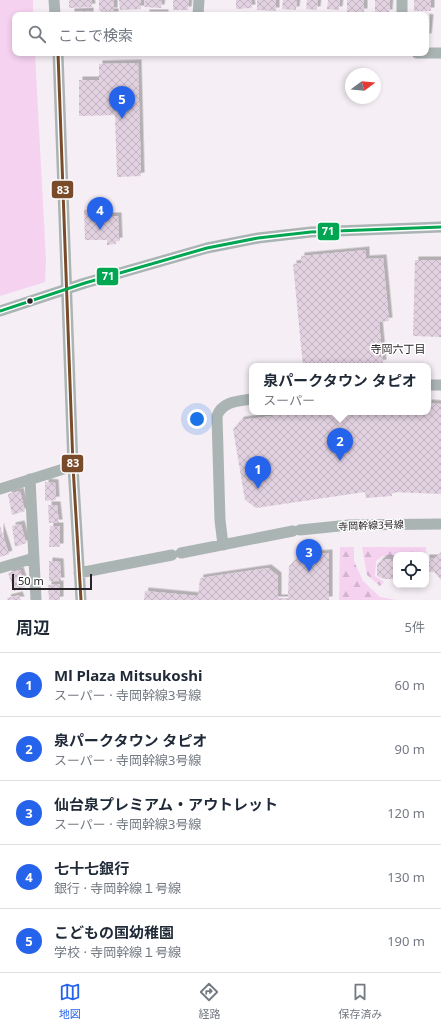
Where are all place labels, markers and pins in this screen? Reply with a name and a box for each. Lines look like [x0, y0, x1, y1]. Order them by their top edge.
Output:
pin: 5 [109, 86, 135, 119]
pin: 4 [87, 197, 113, 230]
unlabelled marker [25, 296, 35, 306]
pin: 2 [327, 428, 353, 461]
pin: 1 [245, 456, 271, 489]
pin: 3 [296, 539, 322, 572]

